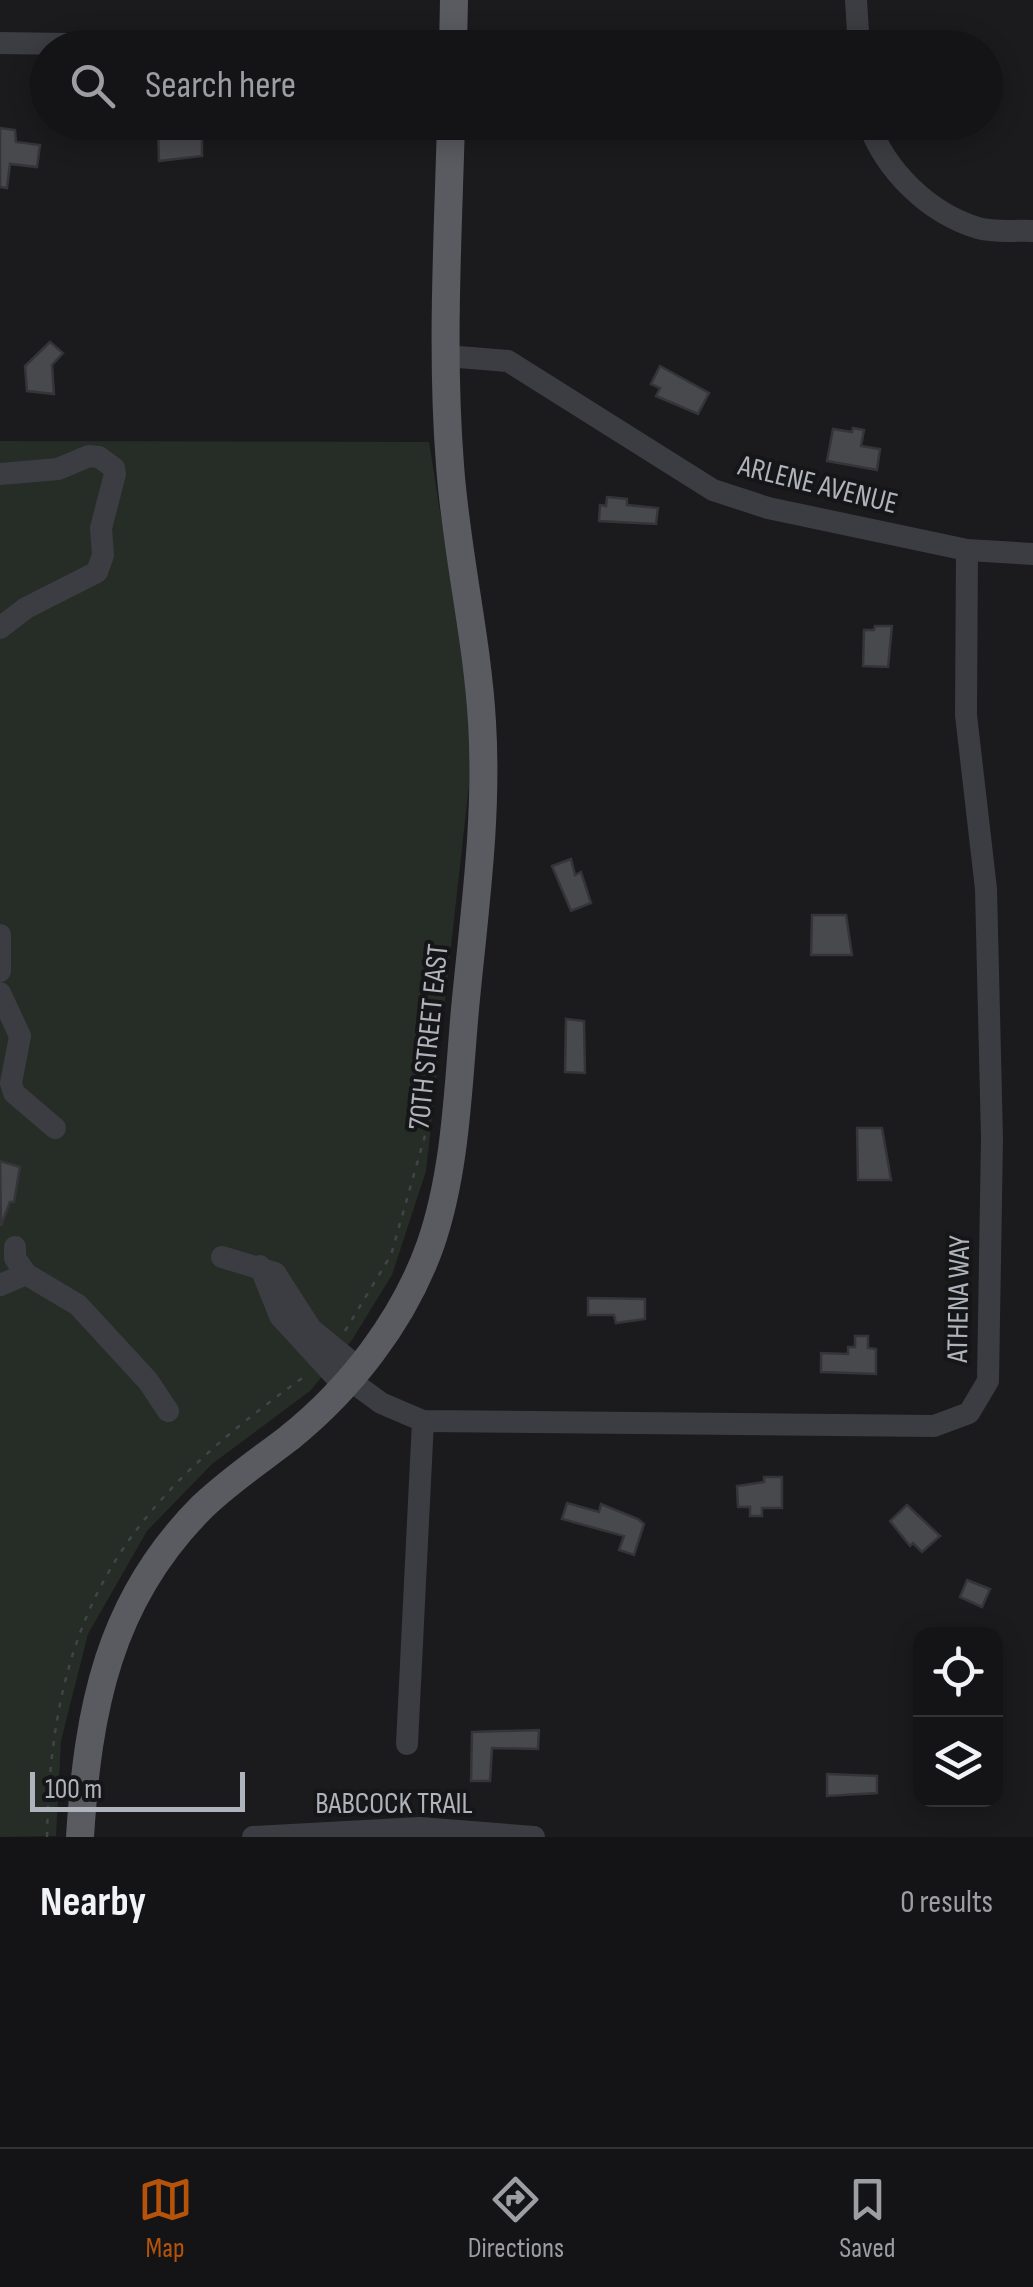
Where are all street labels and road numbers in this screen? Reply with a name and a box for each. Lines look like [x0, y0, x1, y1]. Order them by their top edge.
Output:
street label: ARLENE AVENUE [734, 448, 901, 522]
street label: 70TH STREET EAST [401, 942, 457, 1132]
street label: ATHENA WAY [940, 1235, 978, 1364]
street label: BABCOCK TRAIL [315, 1786, 473, 1822]

